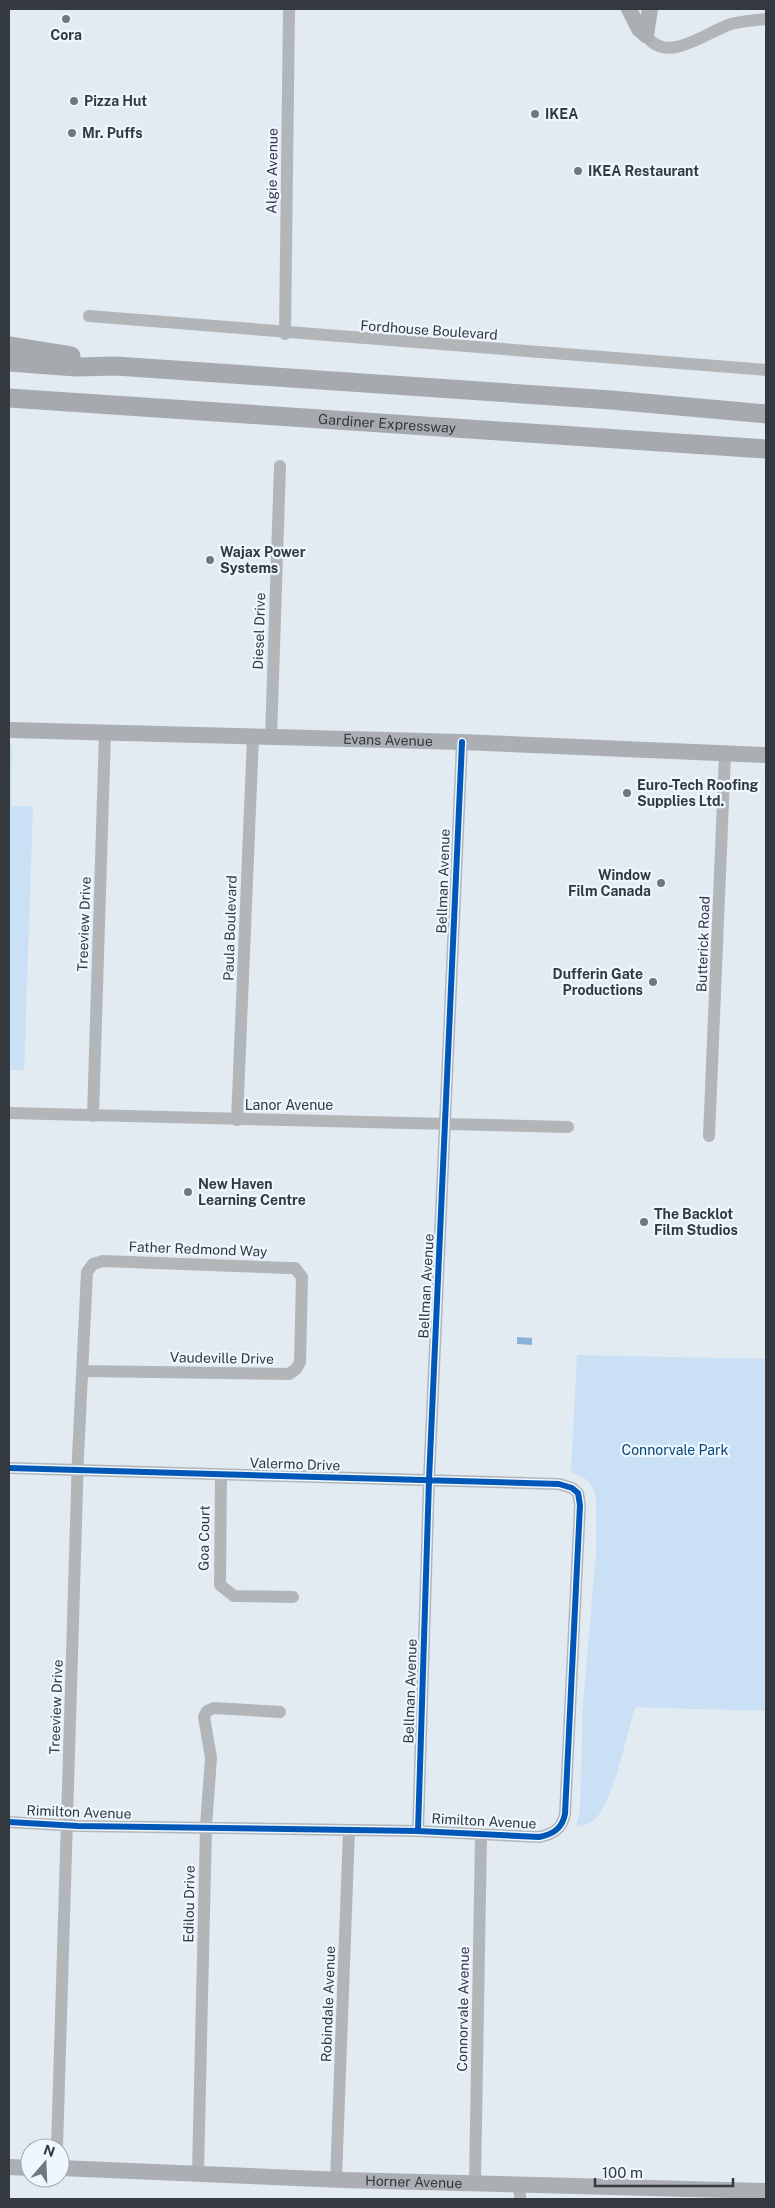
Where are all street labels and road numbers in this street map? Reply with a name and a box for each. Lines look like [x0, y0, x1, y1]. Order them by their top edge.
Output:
street label: Algie Avenue [263, 128, 281, 214]
street label: Fordhouse Boulevard [360, 317, 498, 343]
street label: Gardiner Expressway [318, 411, 457, 436]
street label: Diesel Drive [250, 592, 268, 670]
street label: Evans Avenue [343, 731, 433, 749]
street label: Bellman Avenue [433, 828, 453, 934]
street label: Paula Boulevard [220, 875, 240, 981]
street label: Treeview Drive [74, 876, 94, 972]
street label: Butterick Road [693, 896, 713, 992]
street label: Lanor Avenue [245, 1097, 333, 1113]
street label: Bellman Avenue [415, 1233, 437, 1339]
street label: Father Redmond Way [128, 1239, 268, 1259]
street label: Vaudeville Drive [170, 1349, 274, 1367]
street label: Valermo Drive [249, 1454, 341, 1474]
street label: Goa Court [195, 1505, 213, 1571]
street label: Bellman Avenue [400, 1638, 420, 1744]
street label: Treeview Drive [46, 1659, 66, 1755]
street label: Rimilton Avenue [26, 1802, 132, 1822]
street label: Rimilton Avenue [431, 1810, 537, 1832]
street label: Edilou Drive [180, 1865, 198, 1943]
street label: Robindale Avenue [318, 1945, 338, 2062]
street label: Connorvale Avenue [454, 1946, 472, 2072]
street label: Horner Avenue [365, 2173, 463, 2191]

